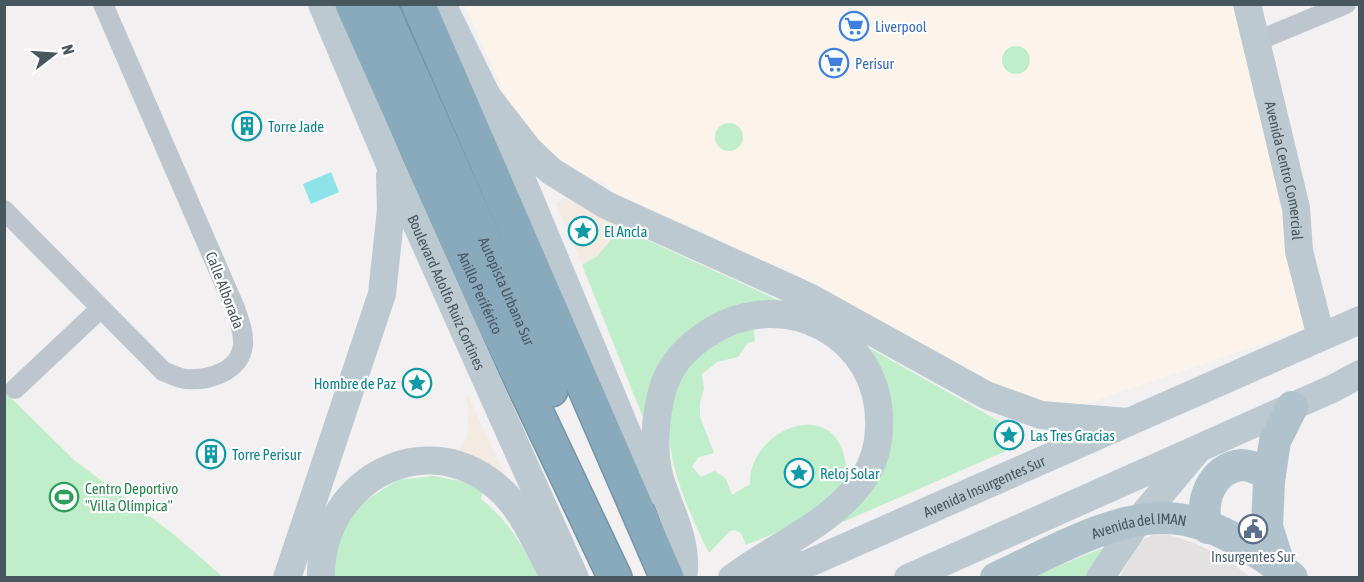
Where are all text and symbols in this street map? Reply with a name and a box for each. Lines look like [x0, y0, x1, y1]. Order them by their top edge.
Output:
supermarket icon: Liverpool [838, 10, 870, 42]
place label: Liverpool [875, 18, 927, 35]
north arrow [24, 24, 84, 84]
text: N [58, 42, 78, 57]
supermarket icon: Perisur [818, 47, 850, 79]
place label: Perisur [855, 55, 894, 72]
street label: Avenida Centro Comercial [1262, 99, 1307, 241]
building icon: Torre Jade [231, 110, 263, 142]
place label: Torre Jade [268, 118, 324, 135]
street label: Boulevard Adolfo Ruiz Cortines [405, 212, 489, 372]
place icon: El Ancla [567, 215, 599, 247]
place label: El Ancla [604, 223, 648, 240]
street label: Autopista Urbana Sur [476, 234, 539, 348]
street label: Calle Alborada [203, 249, 247, 331]
street label: Anillo Periférico [455, 249, 507, 336]
place icon: Hombre de Paz [401, 367, 433, 399]
place label: Hombre de Paz [314, 375, 397, 392]
place icon: Las Tres Gracias [993, 419, 1025, 451]
place label: Las Tres Gracias [1030, 427, 1115, 444]
building icon: Torre Perisur [195, 438, 227, 470]
place label: Torre Perisur [232, 446, 302, 463]
street label: Avenida Insurgentes Sur [920, 451, 1048, 520]
place icon: Reloj Solar [783, 457, 815, 489]
place label: Reloj Solar [820, 465, 880, 482]
place label: Centro Deportivo "Villa Olímpica" [85, 480, 178, 514]
sports icon: Centro Deportivo "Villa Olímpica" [48, 481, 80, 513]
street label: Avenida del IMAN [1089, 509, 1188, 542]
public building icon: Insurgentes Sur [1237, 513, 1269, 545]
place label: Insurgentes Sur [1211, 548, 1296, 565]

